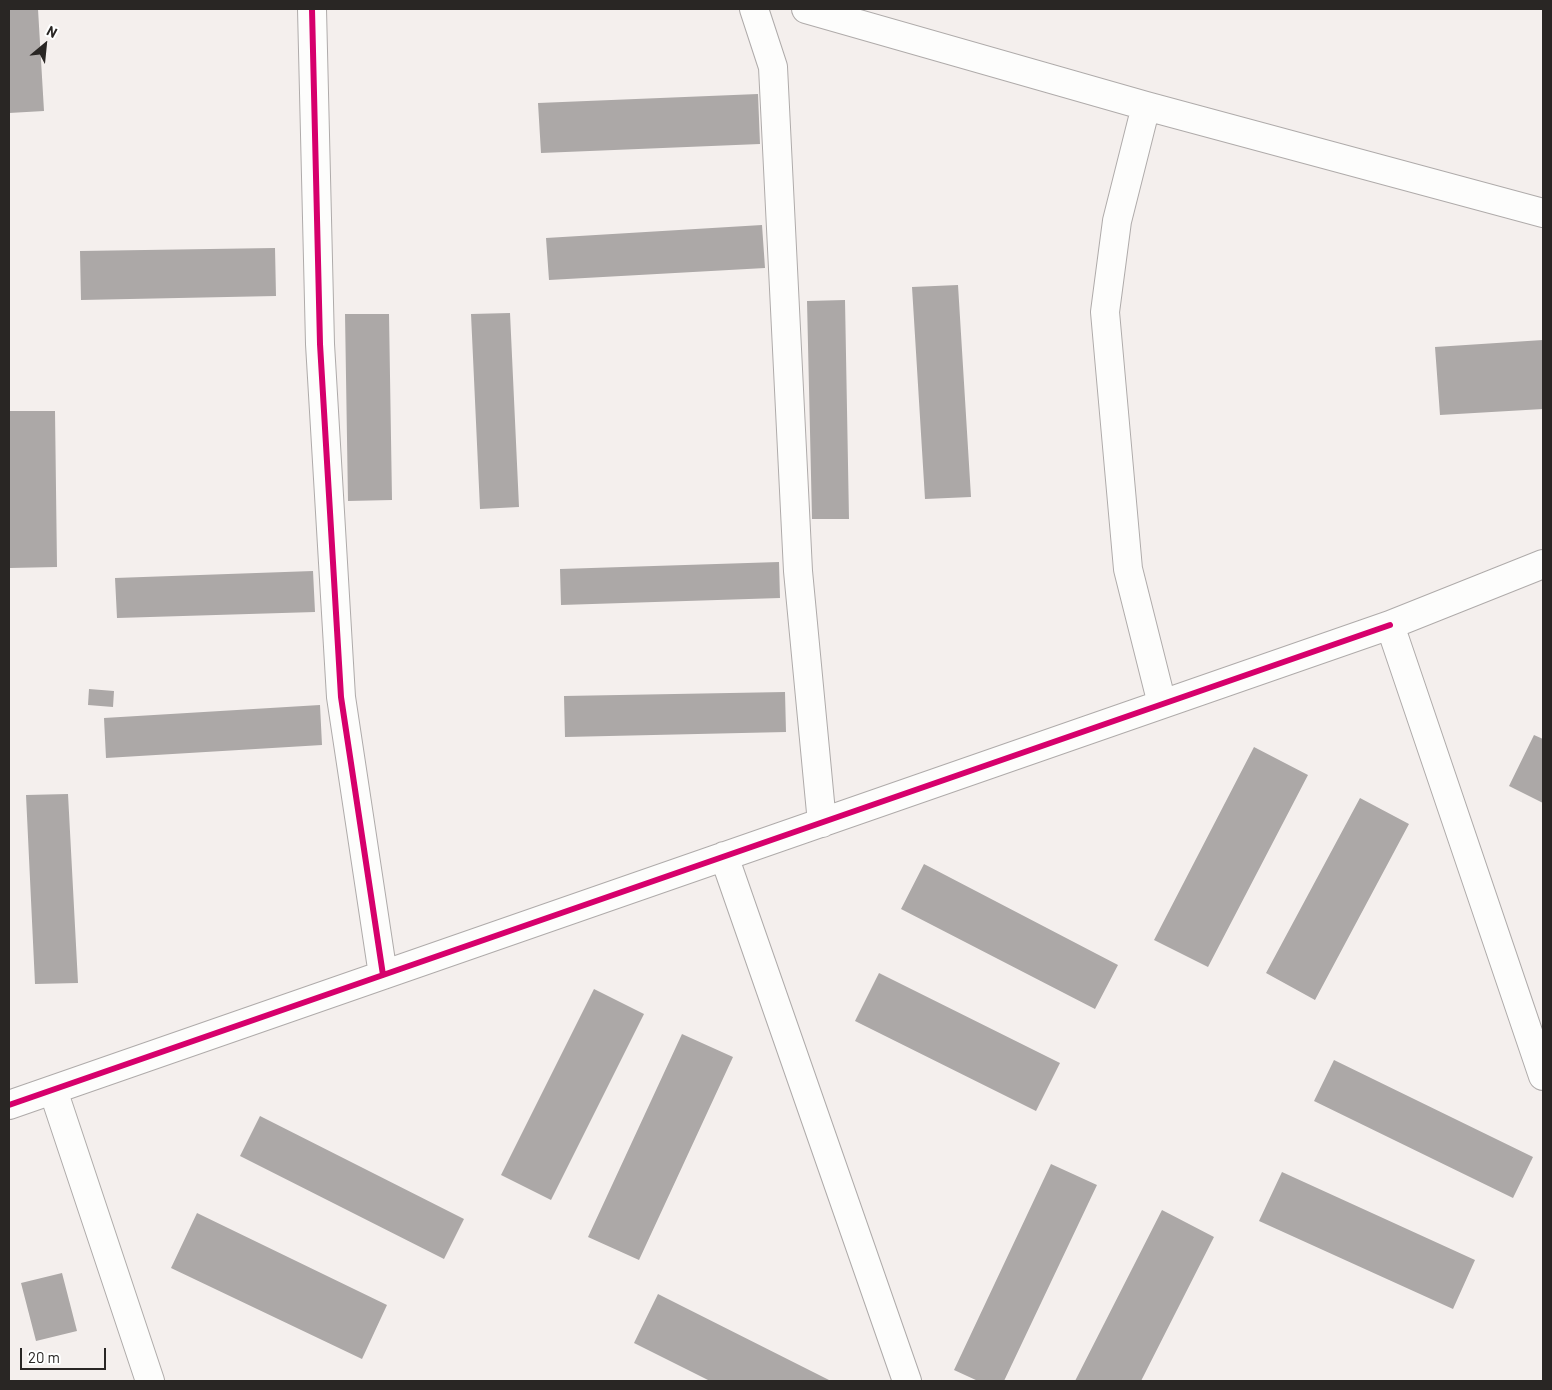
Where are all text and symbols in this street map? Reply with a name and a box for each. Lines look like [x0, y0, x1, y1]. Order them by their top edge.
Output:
north arrow [20, 20, 70, 70]
text: N [44, 22, 60, 41]
scale bar [22, 1338, 109, 1370]
text: 20 m [28, 1348, 60, 1366]

